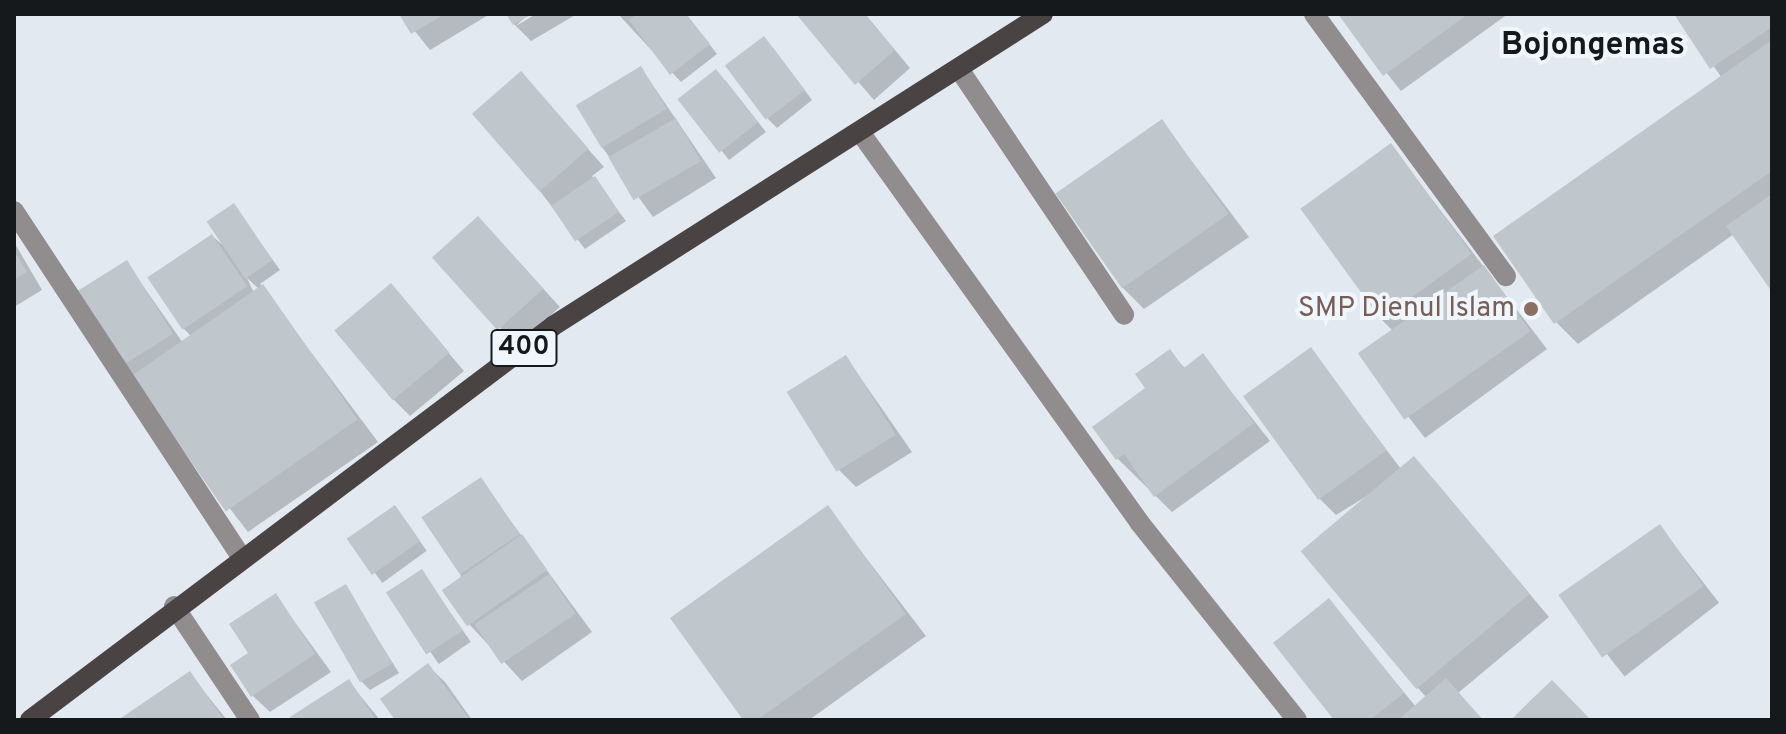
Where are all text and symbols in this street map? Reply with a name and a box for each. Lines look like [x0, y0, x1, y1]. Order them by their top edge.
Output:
district label: Bojongemas [1501, 27, 1685, 65]
place label: SMP Dienul Islam [1298, 292, 1515, 326]
marker: SMP Dienul Islam [1522, 300, 1540, 318]
road number: 400 [490, 326, 558, 370]

